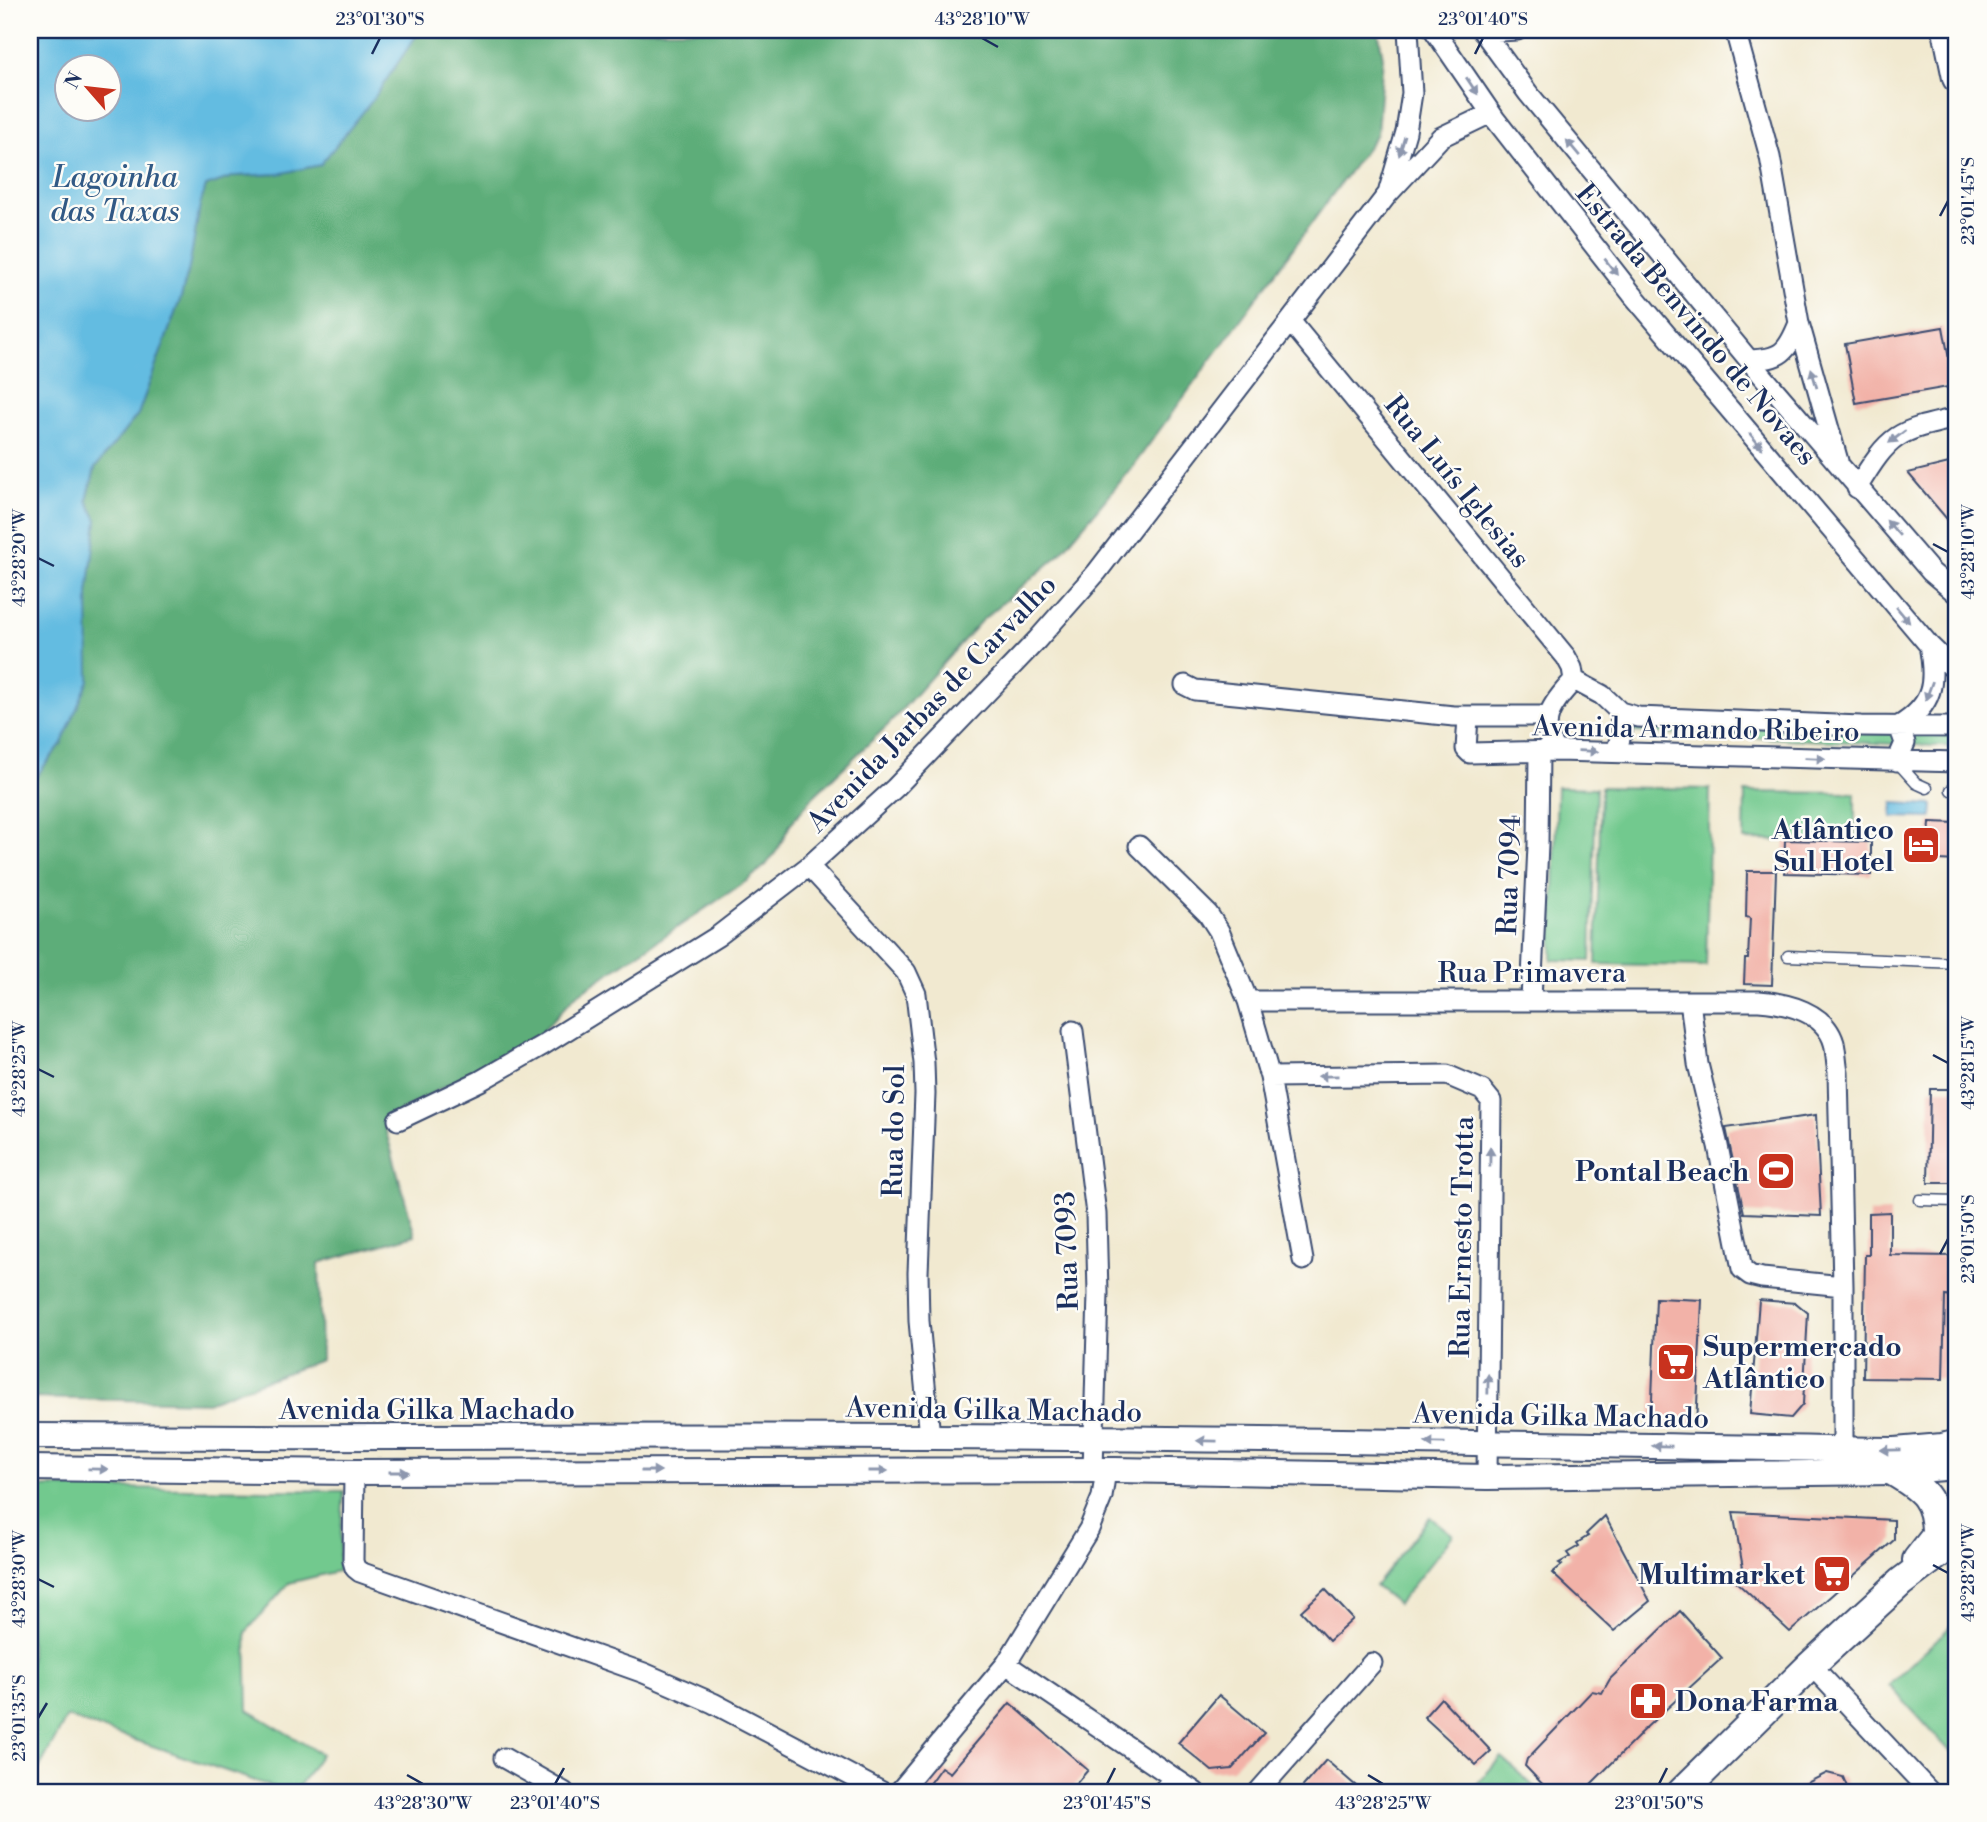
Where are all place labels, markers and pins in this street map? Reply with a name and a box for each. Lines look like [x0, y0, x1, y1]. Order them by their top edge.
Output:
place label: Atlântico Sul Hotel [1771, 813, 1894, 880]
hotel icon: Atlântico Sul Hotel [1900, 824, 1942, 866]
sports icon: Pontal Beach [1755, 1150, 1797, 1192]
place label: Pontal Beach [1575, 1155, 1749, 1190]
place label: Supermercado Atlântico [1702, 1330, 1902, 1397]
supermarket icon: Supermercado Atlântico [1655, 1341, 1697, 1383]
supermarket icon: Multimarket [1811, 1553, 1853, 1595]
place label: Multimarket [1638, 1558, 1806, 1593]
pharmacy icon: Dona Farma [1627, 1680, 1669, 1722]
place label: Dona Farma [1675, 1685, 1839, 1720]

